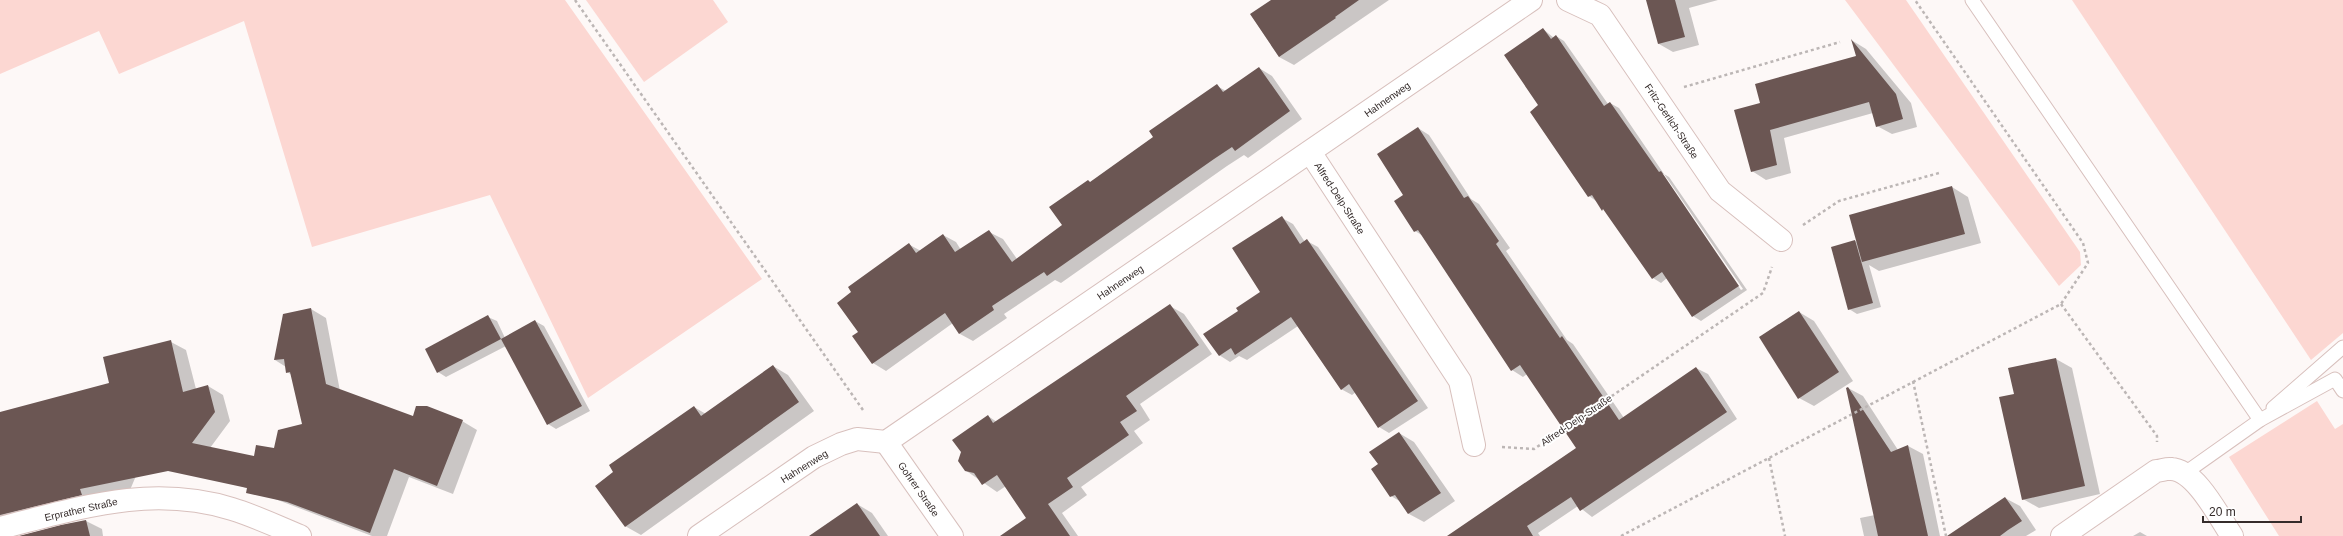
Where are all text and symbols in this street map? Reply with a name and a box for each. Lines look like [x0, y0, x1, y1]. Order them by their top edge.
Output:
street label: Hahnenweg [1362, 80, 1412, 119]
street label: Fritz-Gerlich-Straße [1642, 82, 1701, 161]
street label: Alfred-Delp-Straße [1312, 160, 1367, 237]
street label: Hahnenweg [1095, 263, 1145, 302]
street label: Alfred-Delp-Straße [1539, 392, 1614, 448]
street label: Hahnenweg [779, 448, 830, 485]
street label: Gohrer Straße [896, 460, 942, 519]
street label: Erprather Straße [44, 496, 119, 523]
scale bar [2203, 498, 2301, 524]
text: 20 m [2209, 505, 2236, 519]

